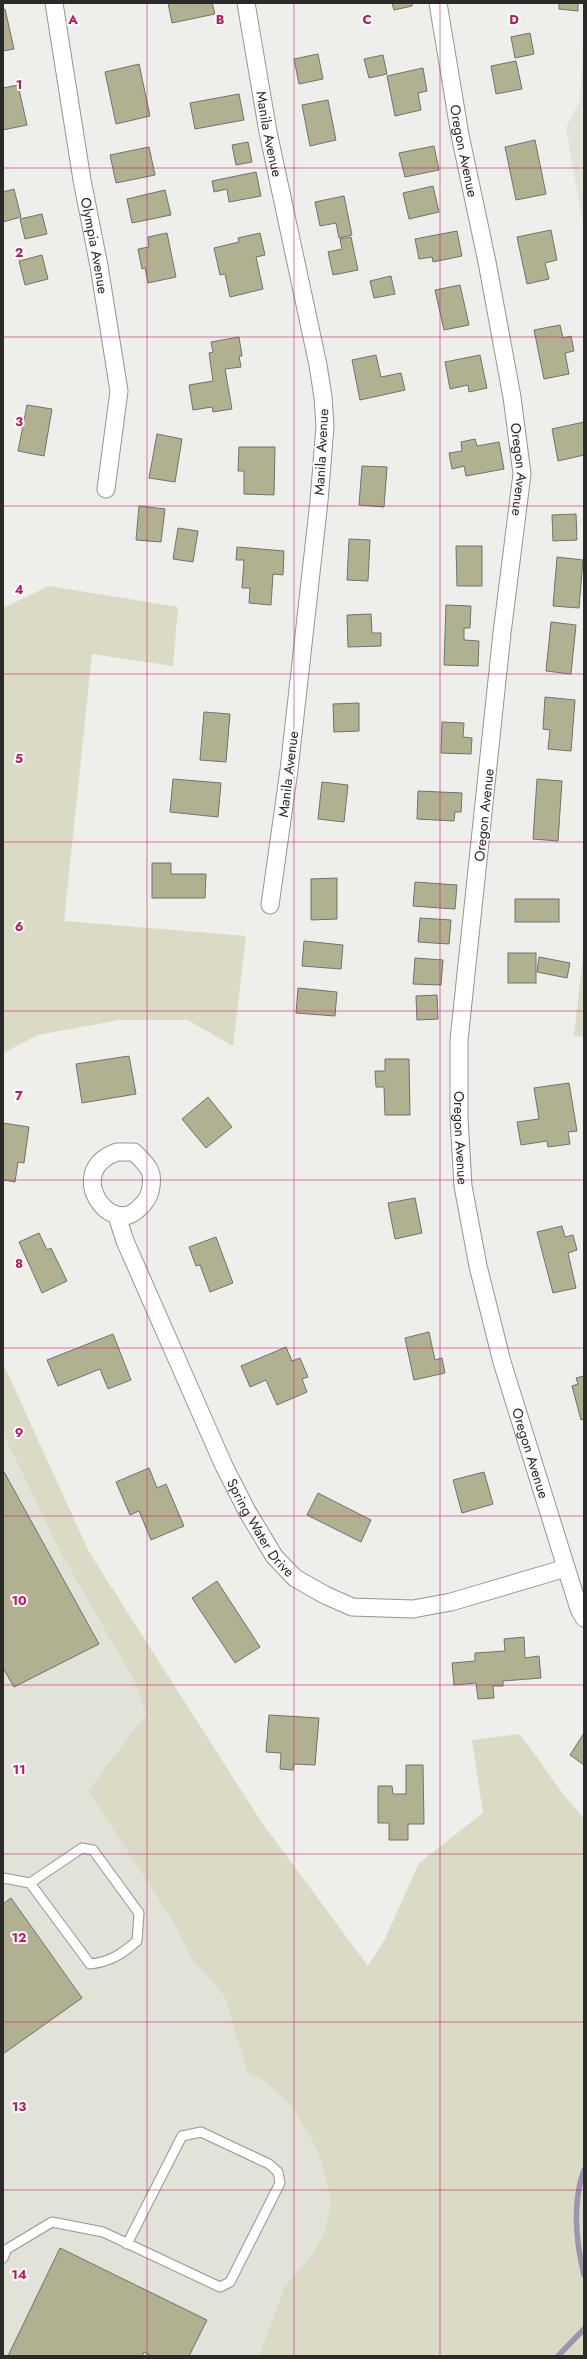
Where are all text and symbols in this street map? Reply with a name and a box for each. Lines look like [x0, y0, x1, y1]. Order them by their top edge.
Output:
text: A [67, 10, 78, 29]
text: B [216, 10, 225, 29]
text: C [362, 10, 372, 29]
text: D [509, 10, 519, 29]
text: 1 [16, 75, 22, 94]
street label: Manila Avenue [251, 90, 287, 179]
street label: Oregon Avenue [445, 103, 483, 199]
street label: Olympia Avenue [76, 196, 113, 295]
text: 2 [15, 243, 23, 262]
street label: Manila Avenue [309, 408, 333, 496]
text: 3 [15, 412, 23, 431]
street label: Oregon Avenue [505, 422, 532, 517]
text: 4 [14, 580, 24, 599]
street label: Manila Avenue [273, 730, 303, 818]
text: 5 [15, 749, 23, 768]
street label: Oregon Avenue [469, 767, 499, 863]
text: 6 [15, 917, 24, 936]
text: 7 [15, 1086, 23, 1105]
street label: Oregon Avenue [449, 1091, 473, 1185]
text: 8 [15, 1254, 23, 1273]
street label: Oregon Avenue [507, 1405, 554, 1501]
text: 9 [15, 1423, 24, 1442]
street label: Spring Water Drive [222, 1475, 299, 1582]
text: 10 [11, 1591, 27, 1610]
text: 11 [12, 1760, 26, 1779]
text: 12 [11, 1928, 27, 1947]
text: 13 [12, 2097, 26, 2116]
text: 14 [11, 2265, 27, 2284]

